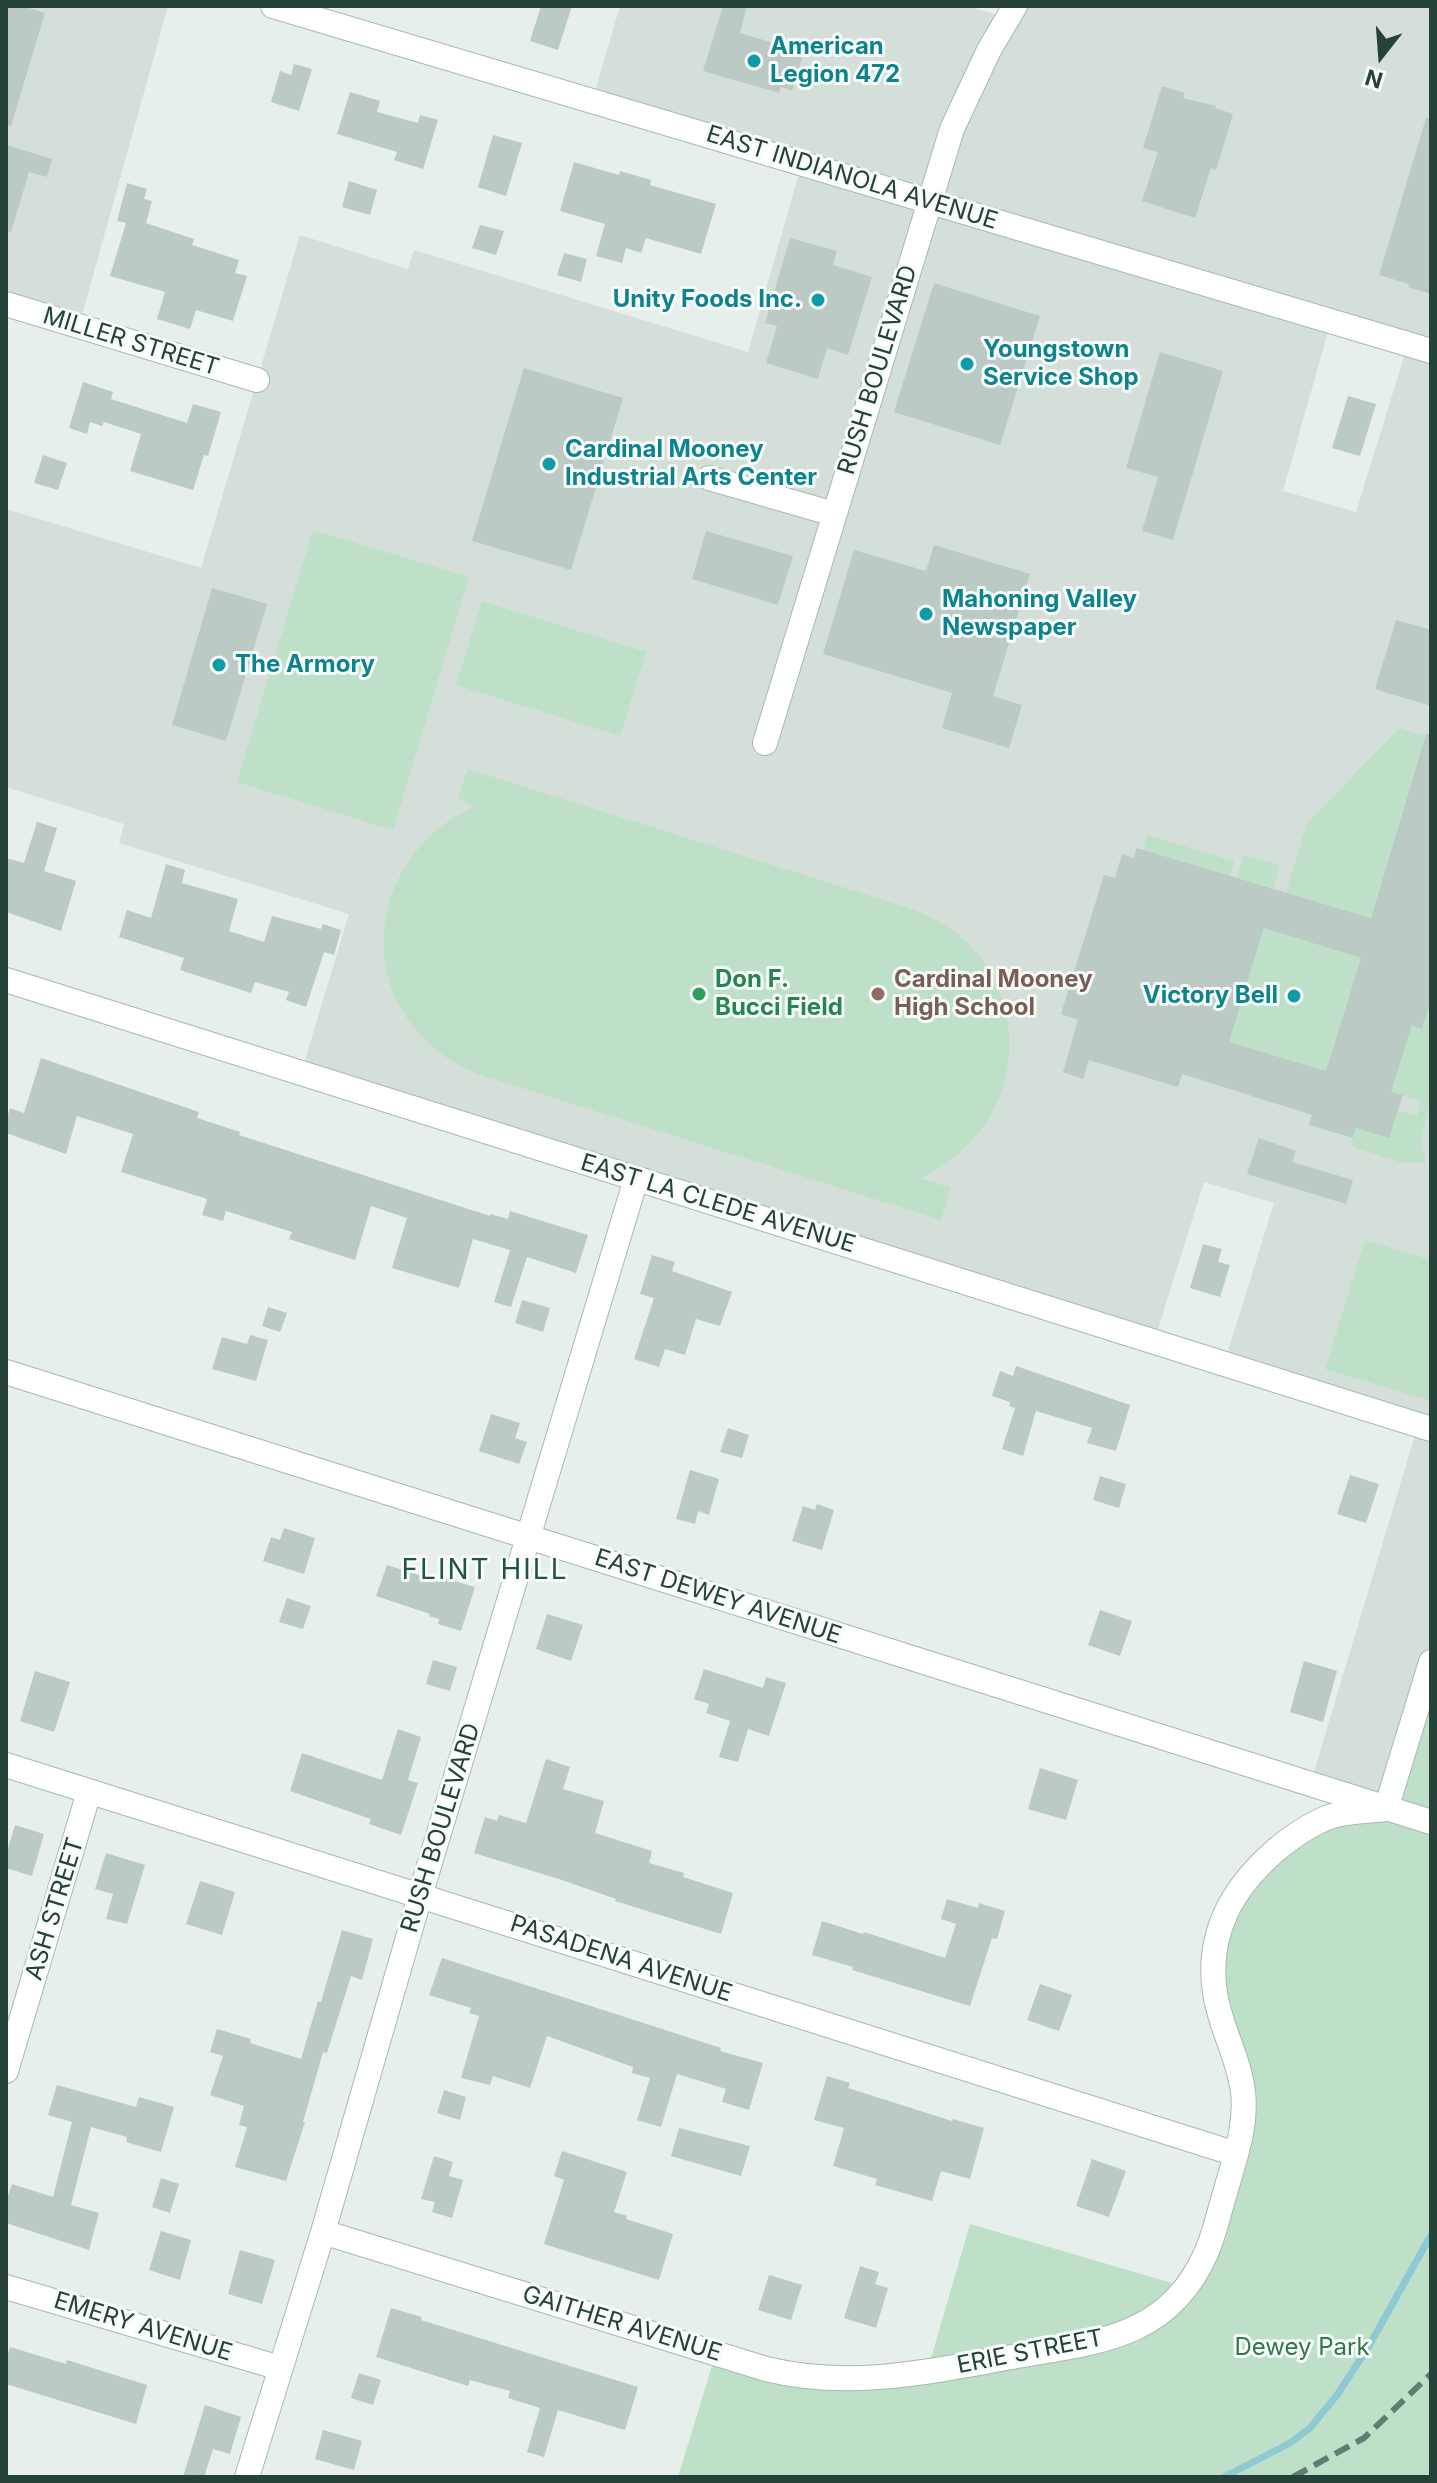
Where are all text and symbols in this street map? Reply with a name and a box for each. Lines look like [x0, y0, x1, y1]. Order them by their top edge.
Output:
north arrow [1341, 16, 1421, 96]
place label: American Legion 472 [770, 33, 900, 89]
marker: American Legion 472 [745, 52, 763, 70]
text: N [1362, 64, 1386, 94]
street label: EAST INDIANOLA AVENUE [703, 120, 1001, 236]
street label: RUSH BOULEVARD [832, 262, 924, 478]
place label: Unity Foods Inc. [613, 286, 802, 314]
marker: Unity Foods Inc. [809, 291, 827, 309]
street label: MILLER STREET [39, 302, 223, 382]
place label: Youngstown Service Shop [983, 336, 1139, 392]
marker: Youngstown Service Shop [958, 355, 976, 373]
place label: Cardinal Mooney Industrial Arts Center [565, 436, 817, 492]
marker: Cardinal Mooney Industrial Arts Center [540, 455, 558, 473]
place label: Mahoning Valley Newspaper [942, 586, 1137, 642]
marker: Mahoning Valley Newspaper [917, 605, 935, 623]
place label: The Armory [235, 651, 375, 679]
marker: The Armory [210, 656, 228, 674]
place label: Don F. Bucci Field [715, 966, 843, 1022]
place label: Cardinal Mooney High School [894, 966, 1093, 1022]
place label: Victory Bell [1143, 982, 1278, 1010]
marker: Don F. Bucci Field [690, 985, 708, 1003]
marker: Cardinal Mooney High School [869, 985, 887, 1003]
marker: Victory Bell [1285, 987, 1303, 1005]
street label: EAST LA CLEDE AVENUE [577, 1148, 859, 1260]
street label: EAST DEWEY AVENUE [591, 1543, 845, 1651]
district label: FLINT HILL [402, 1554, 568, 1588]
street label: RUSH BOULEVARD [395, 1720, 487, 1936]
street label: ASH STREET [20, 1834, 90, 1984]
street label: PASADENA AVENUE [506, 1910, 736, 2008]
street label: GAITHER AVENUE [519, 2280, 725, 2368]
street label: EMERY AVENUE [50, 2286, 236, 2368]
street label: ERIE STREET [955, 2324, 1105, 2380]
park label: Dewey Park [1234, 2334, 1370, 2362]

